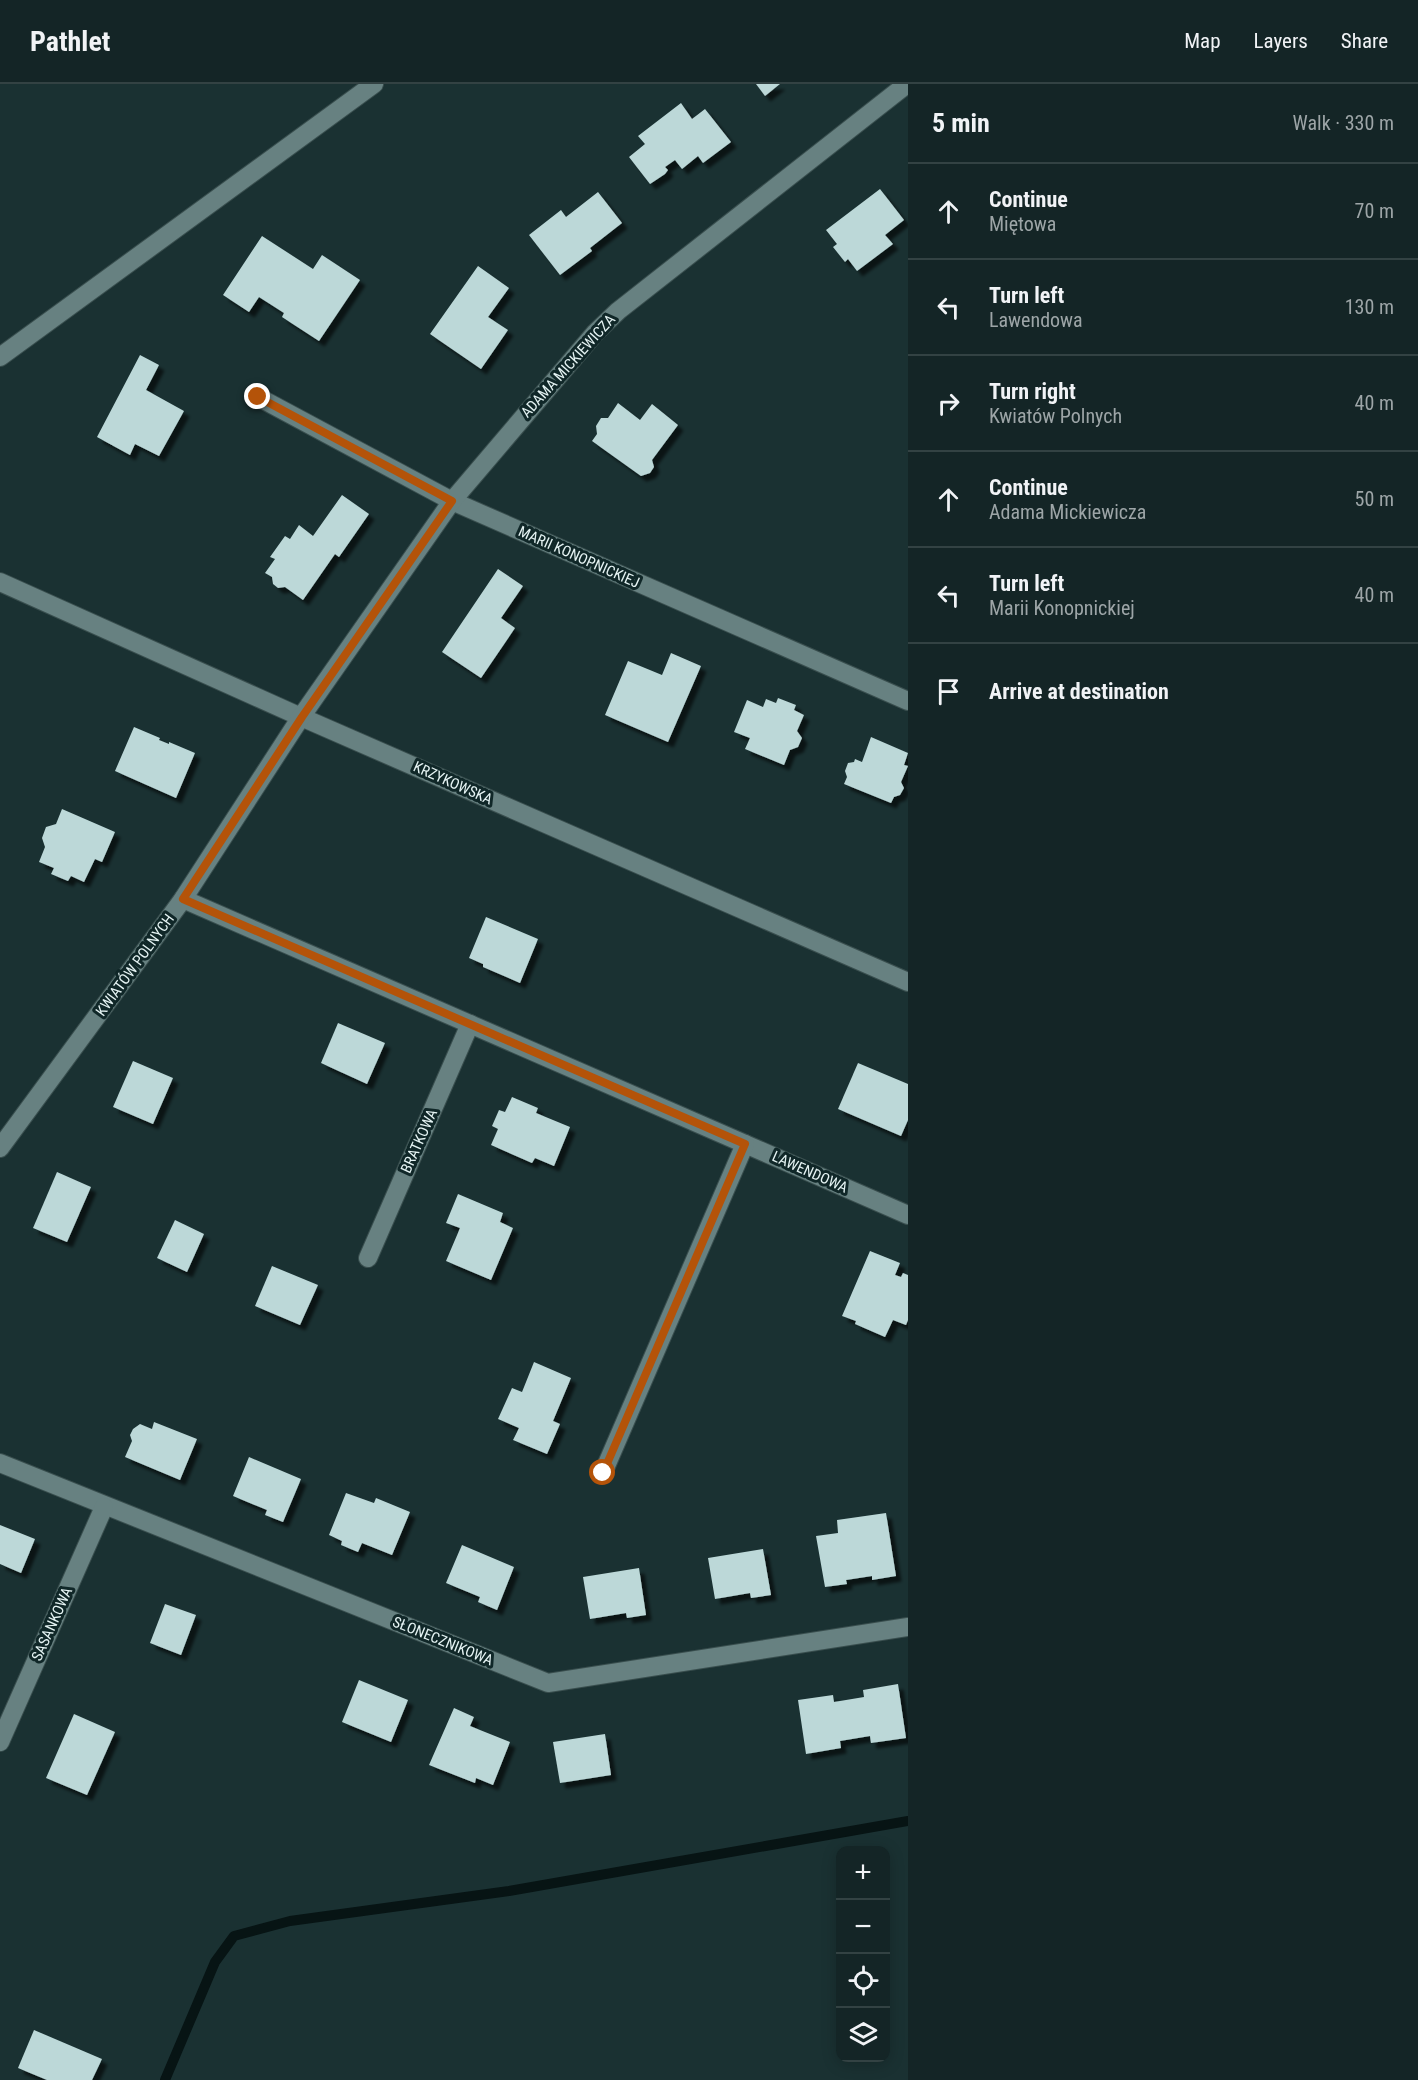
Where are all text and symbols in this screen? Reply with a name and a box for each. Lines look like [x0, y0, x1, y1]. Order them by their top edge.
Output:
text: Pathlet [30, 25, 110, 58]
text: Map [1184, 29, 1221, 53]
text: Layers [1254, 29, 1308, 53]
text: Share [1341, 29, 1388, 53]
text: 5 min [932, 108, 990, 138]
text: Walk · 330 m [1293, 111, 1394, 135]
text: Continue [989, 187, 1068, 212]
icon: ahead [932, 195, 965, 228]
text: 70 m [1355, 199, 1394, 223]
text: Miętowa [989, 212, 1056, 236]
text: Turn left [989, 283, 1064, 308]
icon: left [932, 291, 965, 324]
text: 130 m [1345, 295, 1394, 319]
text: Lawendowa [989, 308, 1083, 332]
street label: ADAMA MICKIEWICZA [517, 310, 619, 421]
text: Turn right [989, 379, 1076, 404]
route end [244, 383, 270, 409]
icon: right [932, 387, 965, 420]
text: 40 m [1355, 391, 1394, 415]
text: Kwiatów Polnych [989, 404, 1122, 428]
text: Continue [989, 475, 1068, 500]
icon: ahead [932, 483, 965, 516]
text: 50 m [1355, 487, 1394, 511]
text: Adama Mickiewicza [989, 500, 1146, 524]
street label: MARII KONOPNICKIEJ [516, 522, 642, 592]
text: Turn left [989, 571, 1064, 596]
icon: left [932, 579, 965, 612]
text: 40 m [1355, 583, 1394, 607]
text: Marii Konopnickiej [989, 596, 1135, 620]
icon: arrive [932, 675, 965, 708]
text: Arrive at destination [989, 679, 1169, 704]
street label: KRZYKOWSKA [411, 758, 496, 809]
street label: KWIATÓW POLNYCH [92, 910, 178, 1020]
street label: BRATKOWA [397, 1106, 441, 1176]
street label: LAWENDOWA [769, 1147, 851, 1197]
route start [589, 1459, 615, 1485]
street label: SASANKOWA [28, 1584, 76, 1664]
street label: SŁONECZNIKOWA [390, 1613, 496, 1669]
map controls [836, 1846, 890, 2062]
button: + [836, 1846, 890, 1900]
button: − [836, 1900, 890, 1954]
button: locate [836, 1954, 890, 2008]
button: layers [836, 2008, 890, 2062]

